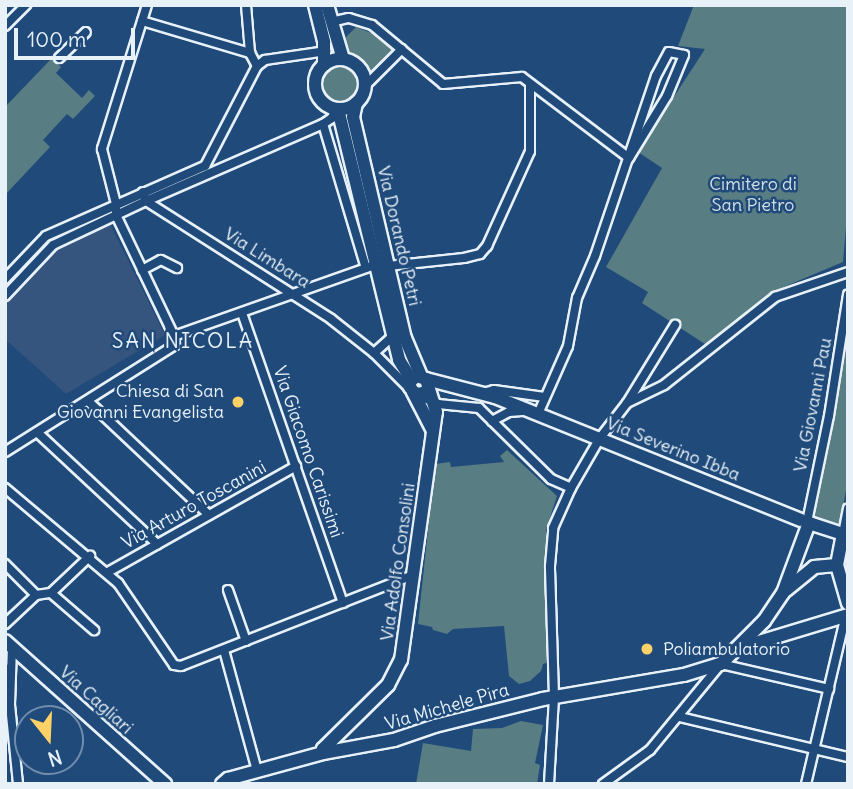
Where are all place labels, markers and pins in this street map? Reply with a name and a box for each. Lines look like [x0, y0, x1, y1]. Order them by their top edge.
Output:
place label: Chiesa di San Giovanni Evangelista [57, 381, 224, 424]
marker: Chiesa di San Giovanni Evangelista [230, 394, 246, 410]
place label: Poliambulatorio [663, 638, 790, 660]
marker: Poliambulatorio [637, 639, 657, 659]

